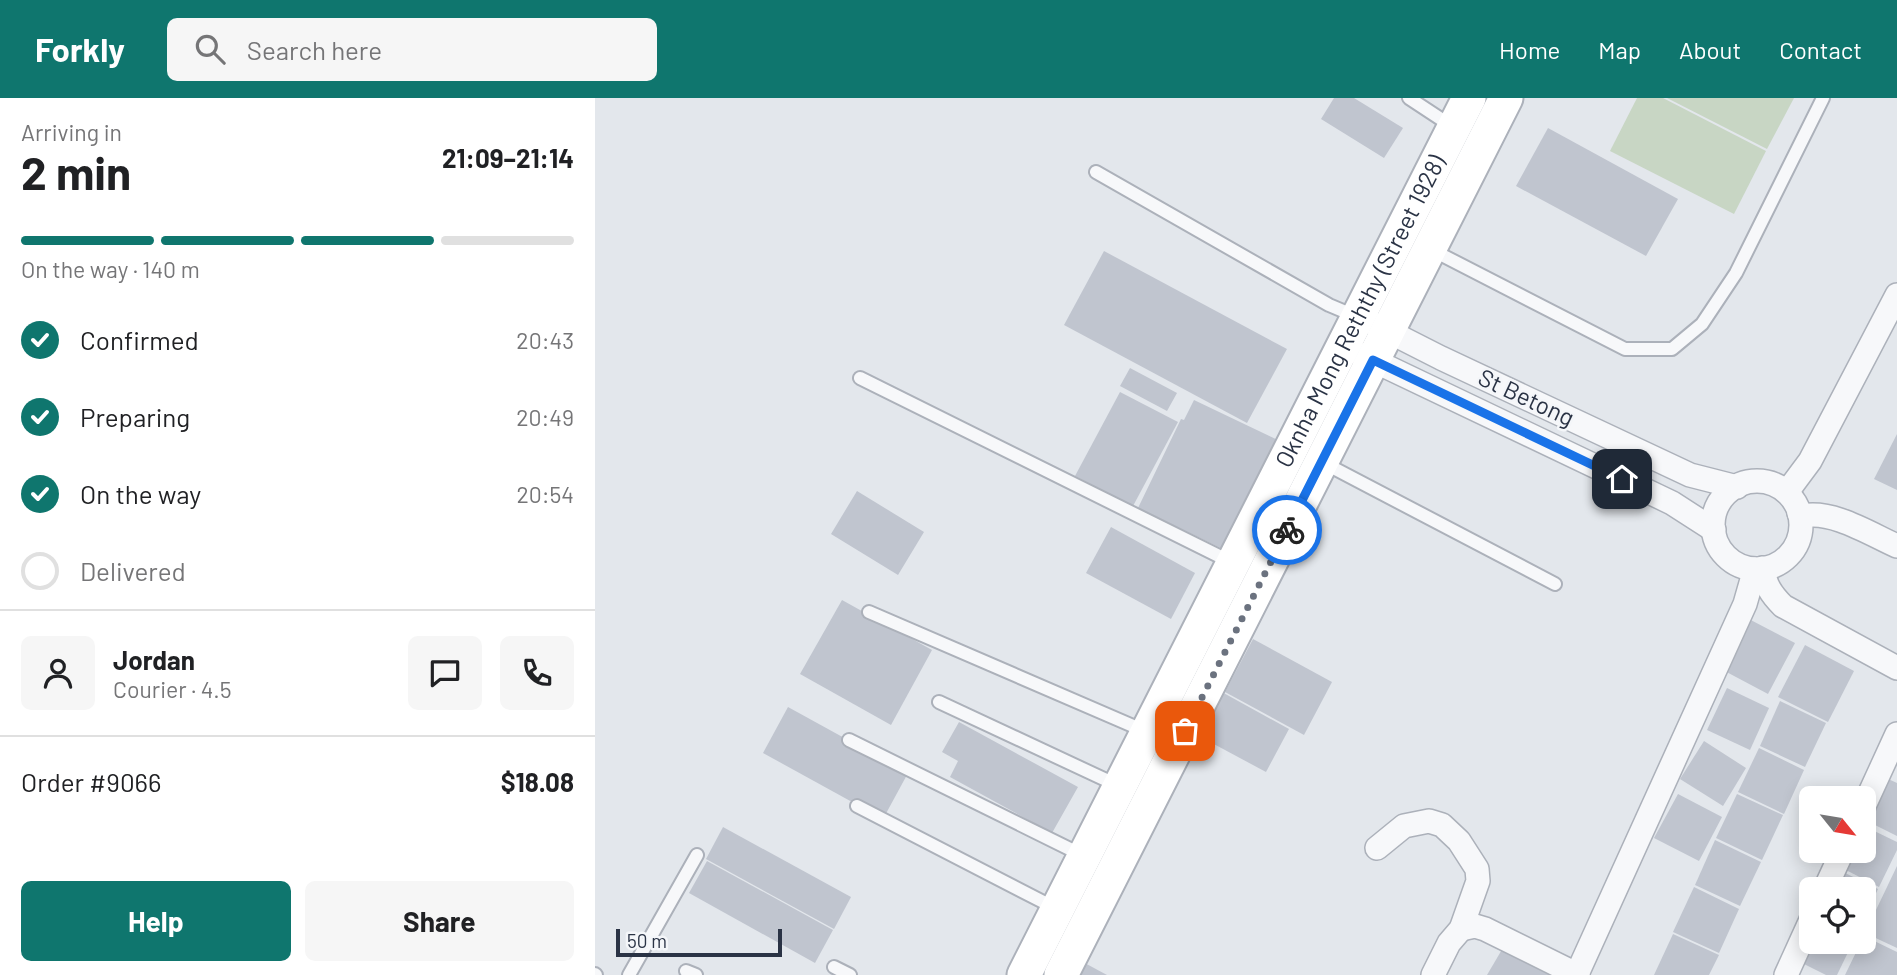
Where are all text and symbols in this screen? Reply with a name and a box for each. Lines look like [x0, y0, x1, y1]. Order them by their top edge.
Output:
search box [167, 18, 657, 81]
text: Forkly [35, 29, 125, 69]
icon: search [191, 30, 229, 68]
text: Search here [247, 34, 382, 65]
text: Home [1499, 35, 1560, 64]
text: Map [1598, 35, 1641, 64]
text: About [1679, 35, 1741, 64]
text: Contact [1779, 35, 1862, 64]
text: Arriving in [21, 118, 122, 146]
text: 21:09–21:14 [442, 142, 574, 173]
text: 2 min [21, 144, 131, 199]
street label: Oknha Mong Reththy (Street 1928) [1268, 149, 1451, 472]
text: On the way · 140 m [21, 255, 200, 283]
icon: check [21, 321, 59, 359]
text: Confirmed [80, 324, 199, 355]
text: 20:43 [516, 326, 574, 354]
street label: St Betong [1474, 362, 1579, 431]
icon: check [21, 398, 59, 436]
text: Preparing [80, 401, 190, 432]
text: 20:49 [516, 403, 574, 431]
pin [1592, 449, 1652, 509]
icon: home [1603, 460, 1641, 498]
icon: check [21, 475, 59, 513]
text: On the way [80, 478, 201, 509]
text: 20:54 [516, 480, 574, 508]
courier [1252, 495, 1322, 565]
icon: bike [1268, 511, 1306, 549]
text: Delivered [80, 555, 186, 586]
button: person [21, 636, 95, 710]
button: chat [408, 636, 482, 710]
button: phone [500, 636, 574, 710]
text: Jordan [113, 644, 195, 675]
text: Courier · 4.5 [113, 675, 232, 703]
pin [1155, 701, 1215, 761]
icon: bag [1166, 712, 1204, 750]
text: Order #9066 [21, 766, 161, 797]
text: $18.08 [501, 766, 574, 797]
north arrow [1799, 786, 1876, 863]
map controls [1799, 786, 1876, 954]
button: locate [1799, 877, 1876, 954]
button: Help [21, 881, 291, 961]
button: Share [305, 881, 574, 961]
scale bar [616, 926, 782, 958]
text: 50 m [627, 929, 667, 952]

